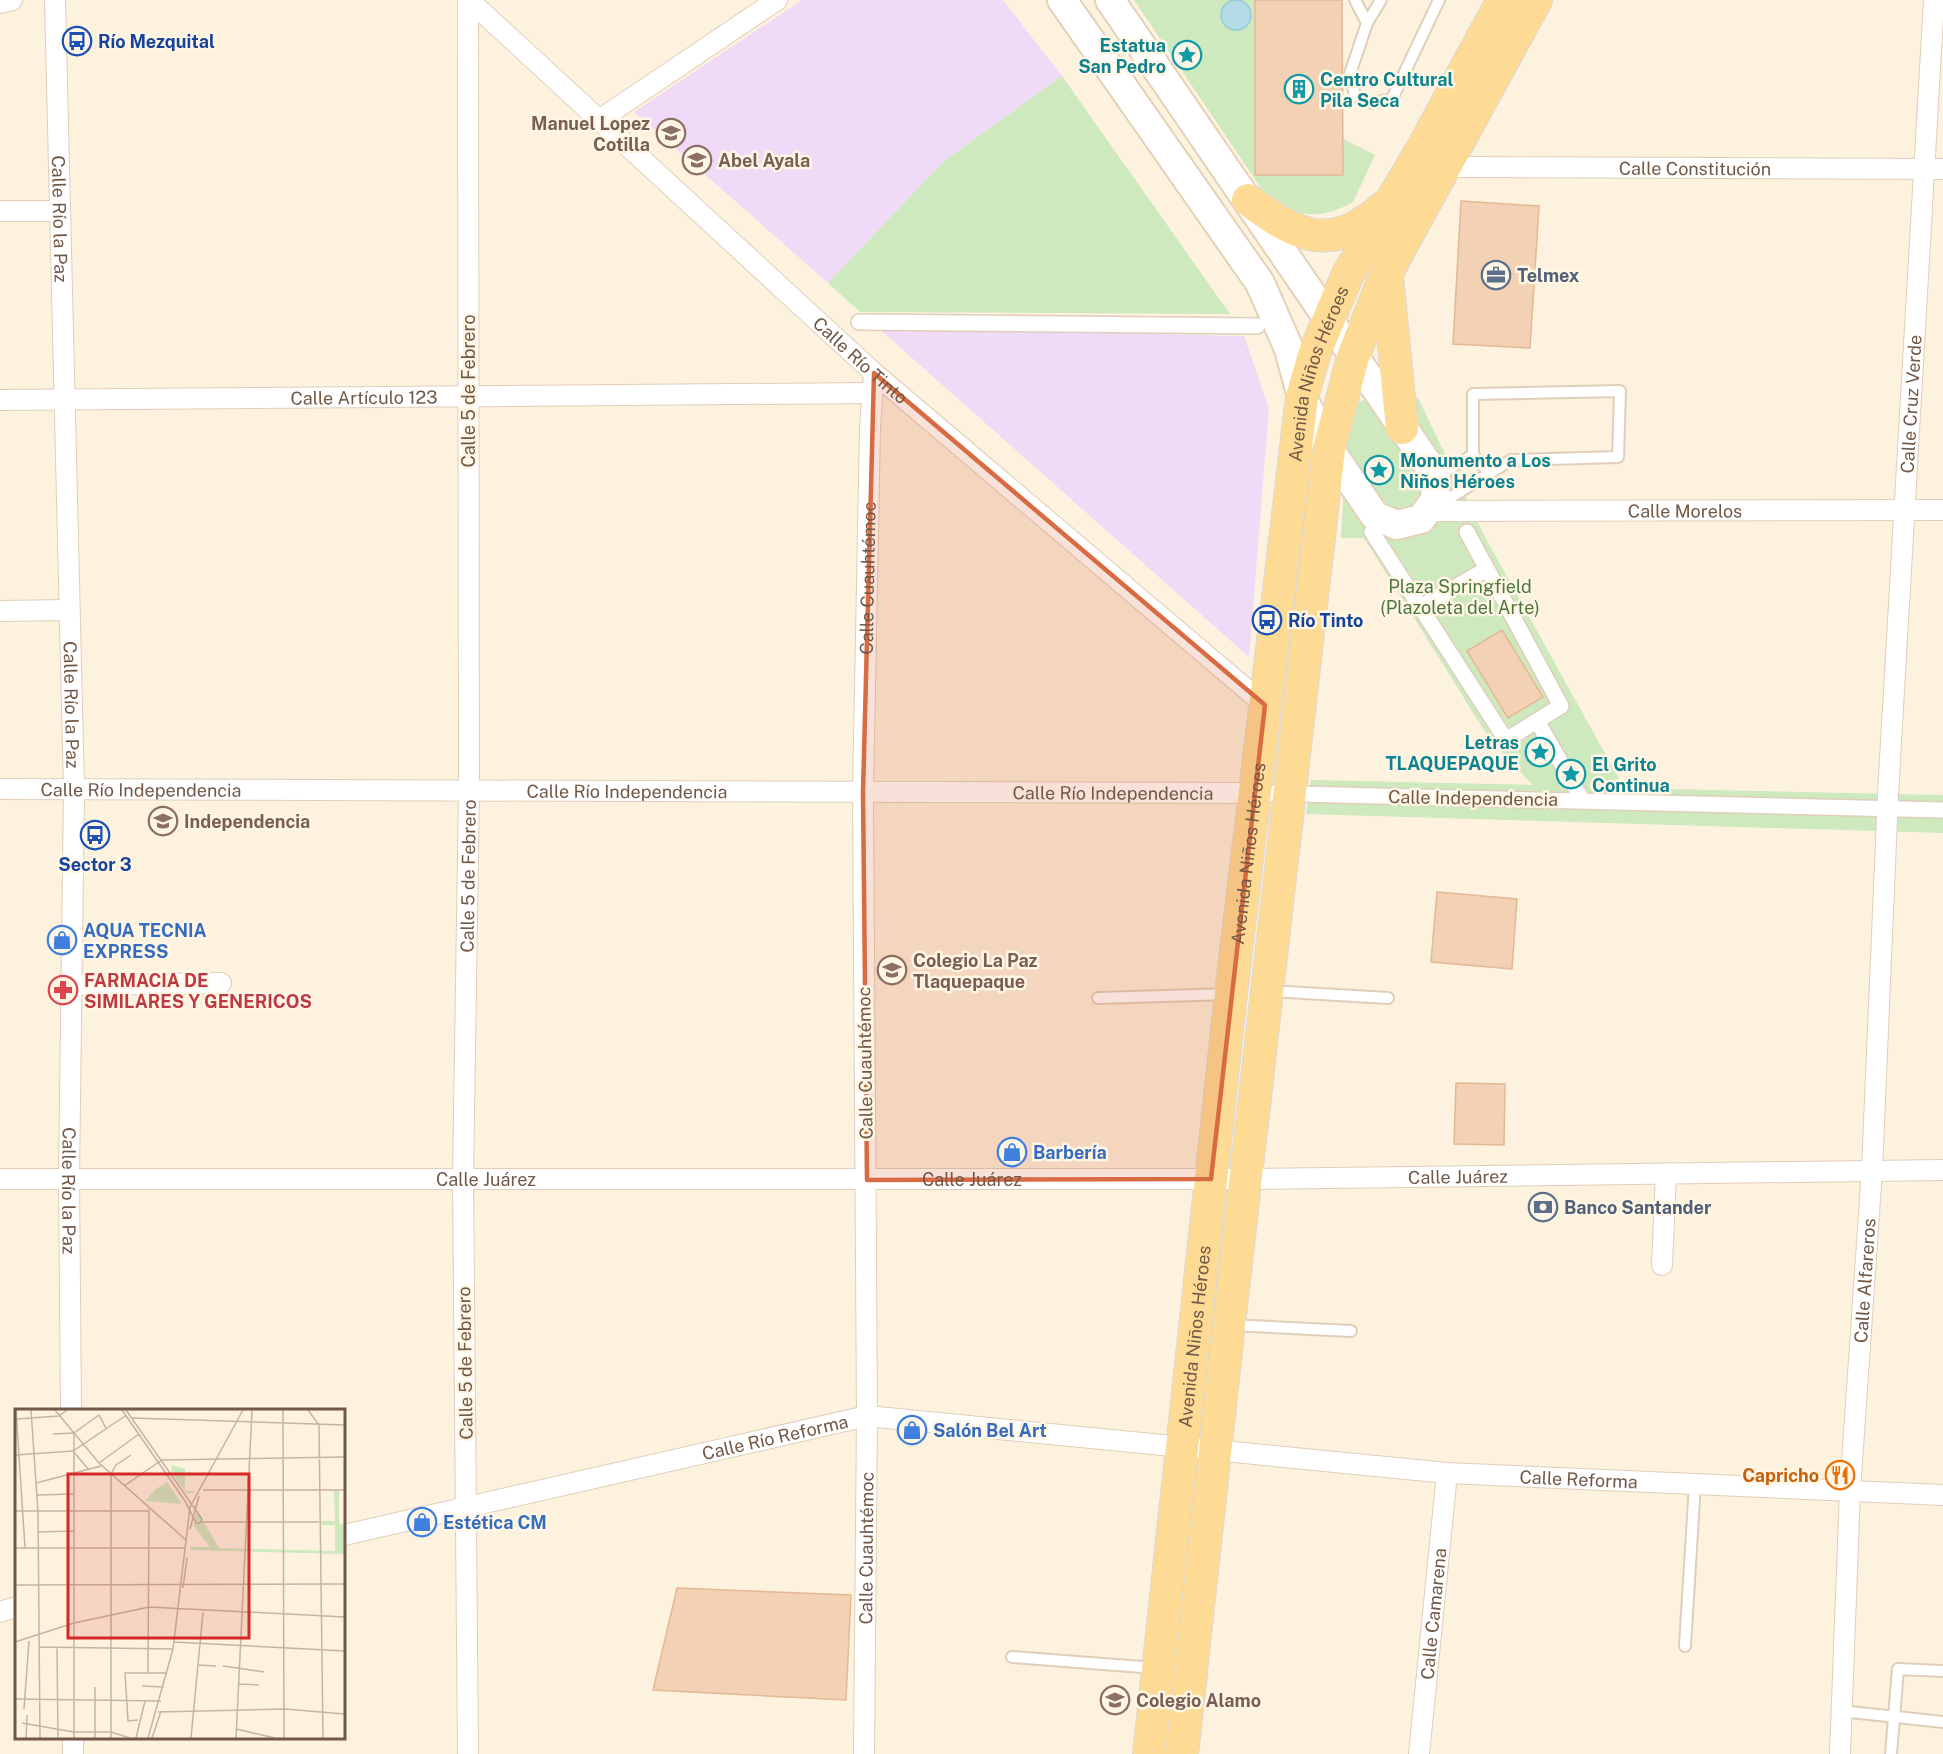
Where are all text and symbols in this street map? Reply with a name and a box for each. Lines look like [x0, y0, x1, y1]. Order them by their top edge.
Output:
bus stop icon: Río Mezquital [61, 25, 93, 57]
place label: Río Mezquital [98, 31, 215, 52]
place label: Estatua San Pedro [1078, 35, 1166, 77]
place icon: Estatua San Pedro [1171, 39, 1203, 71]
place label: Centro Cultural Pila Seca [1320, 69, 1453, 111]
building icon: Centro Cultural Pila Seca [1283, 73, 1315, 105]
place label: Manuel Lopez Cotilla [531, 113, 650, 155]
school or university icon: Manuel Lopez Cotilla [655, 117, 687, 149]
school or university icon: Abel Ayala [681, 144, 713, 176]
place label: Abel Ayala [718, 150, 810, 171]
street label: Calle Río la Paz [48, 155, 72, 283]
street label: Calle Constitución [1619, 157, 1771, 179]
office icon: Telmex [1480, 259, 1512, 291]
place label: Telmex [1517, 265, 1580, 286]
street label: Avenida Niños Héroes [1284, 282, 1352, 463]
street label: Calle Río Tinto [809, 312, 912, 408]
street label: Calle 5 de Febrero [458, 314, 479, 468]
street label: Calle Cruz Verde [1896, 334, 1925, 474]
street label: Calle Artículo 123 [290, 386, 438, 408]
place label: Monumento a Los Niños Héroes [1400, 450, 1551, 492]
place icon: Monumento a Los Niños Héroes [1363, 454, 1395, 486]
street label: Calle Morelos [1628, 500, 1742, 521]
street label: Calle Cuauhtémoc [855, 501, 879, 655]
park label: Plaza Springfield (Plazoleta del Arte) [1380, 576, 1540, 618]
bus stop icon: Río Tinto [1251, 604, 1283, 636]
place label: Río Tinto [1288, 610, 1363, 631]
street label: Calle Río la Paz [60, 641, 84, 769]
place label: Letras TLAQUEPAQUE [1385, 732, 1519, 774]
place icon: Letras TLAQUEPAQUE [1524, 736, 1556, 768]
place label: El Grito Continua [1592, 754, 1670, 796]
place icon: El Grito Continua [1555, 758, 1587, 790]
street label: Avenida Niños Héroes [1226, 761, 1269, 946]
street label: Calle Río Independencia [40, 779, 242, 800]
street label: Calle Río Independencia [526, 780, 728, 802]
street label: Calle Río Independencia [1012, 782, 1214, 803]
street label: Calle Independencia [1388, 786, 1558, 810]
street label: Calle 5 de Febrero [456, 799, 479, 953]
school or university icon: Independencia [147, 805, 179, 837]
place label: Independencia [184, 811, 310, 832]
bus stop icon: Sector 3 [79, 819, 111, 851]
place label: Sector 3 [58, 854, 132, 875]
place label: AQUA TECNIA EXPRESS [83, 920, 207, 962]
shop icon: AQUA TECNIA EXPRESS [46, 924, 78, 956]
place label: Colegio La Paz Tlaquepaque [913, 950, 1038, 992]
school or university icon: Colegio La Paz Tlaquepaque [876, 954, 908, 986]
place label: FARMACIA DE SIMILARES Y GENERICOS [84, 970, 312, 1012]
pharmacy icon: FARMACIA DE SIMILARES Y GENERICOS [47, 974, 79, 1006]
street label: Calle Cuauhtémoc [853, 986, 877, 1140]
street label: Calle Río la Paz [58, 1127, 80, 1255]
shop icon: Barbería [996, 1136, 1028, 1168]
place label: Barbería [1033, 1142, 1107, 1163]
street label: Calle Juárez [1408, 1165, 1508, 1187]
street label: Calle Juárez [436, 1169, 536, 1190]
street label: Calle Juárez [922, 1169, 1022, 1190]
bank icon: Banco Santander [1527, 1191, 1559, 1223]
place label: Banco Santander [1564, 1197, 1712, 1218]
street label: Calle Alfareros [1850, 1218, 1879, 1344]
street label: Avenida Niños Héroes [1174, 1244, 1214, 1429]
street label: Calle 5 de Febrero [453, 1286, 477, 1440]
inset map [15, 1409, 345, 1739]
street label: Calle Río Reforma [700, 1410, 850, 1464]
shop icon: Salón Bel Art [896, 1414, 928, 1446]
place label: Salón Bel Art [933, 1420, 1047, 1441]
restaurant icon: Capricho [1824, 1459, 1856, 1491]
place label: Capricho [1742, 1465, 1819, 1486]
street label: Calle Reforma [1519, 1466, 1638, 1492]
street label: Calle Cuauhtémoc [855, 1471, 877, 1625]
shop icon: Estética CM [406, 1506, 438, 1538]
place label: Estética CM [443, 1512, 547, 1533]
street label: Calle Camarena [1416, 1547, 1450, 1680]
school or university icon: Colegio Alamo [1099, 1684, 1131, 1716]
place label: Colegio Alamo [1136, 1690, 1261, 1711]

